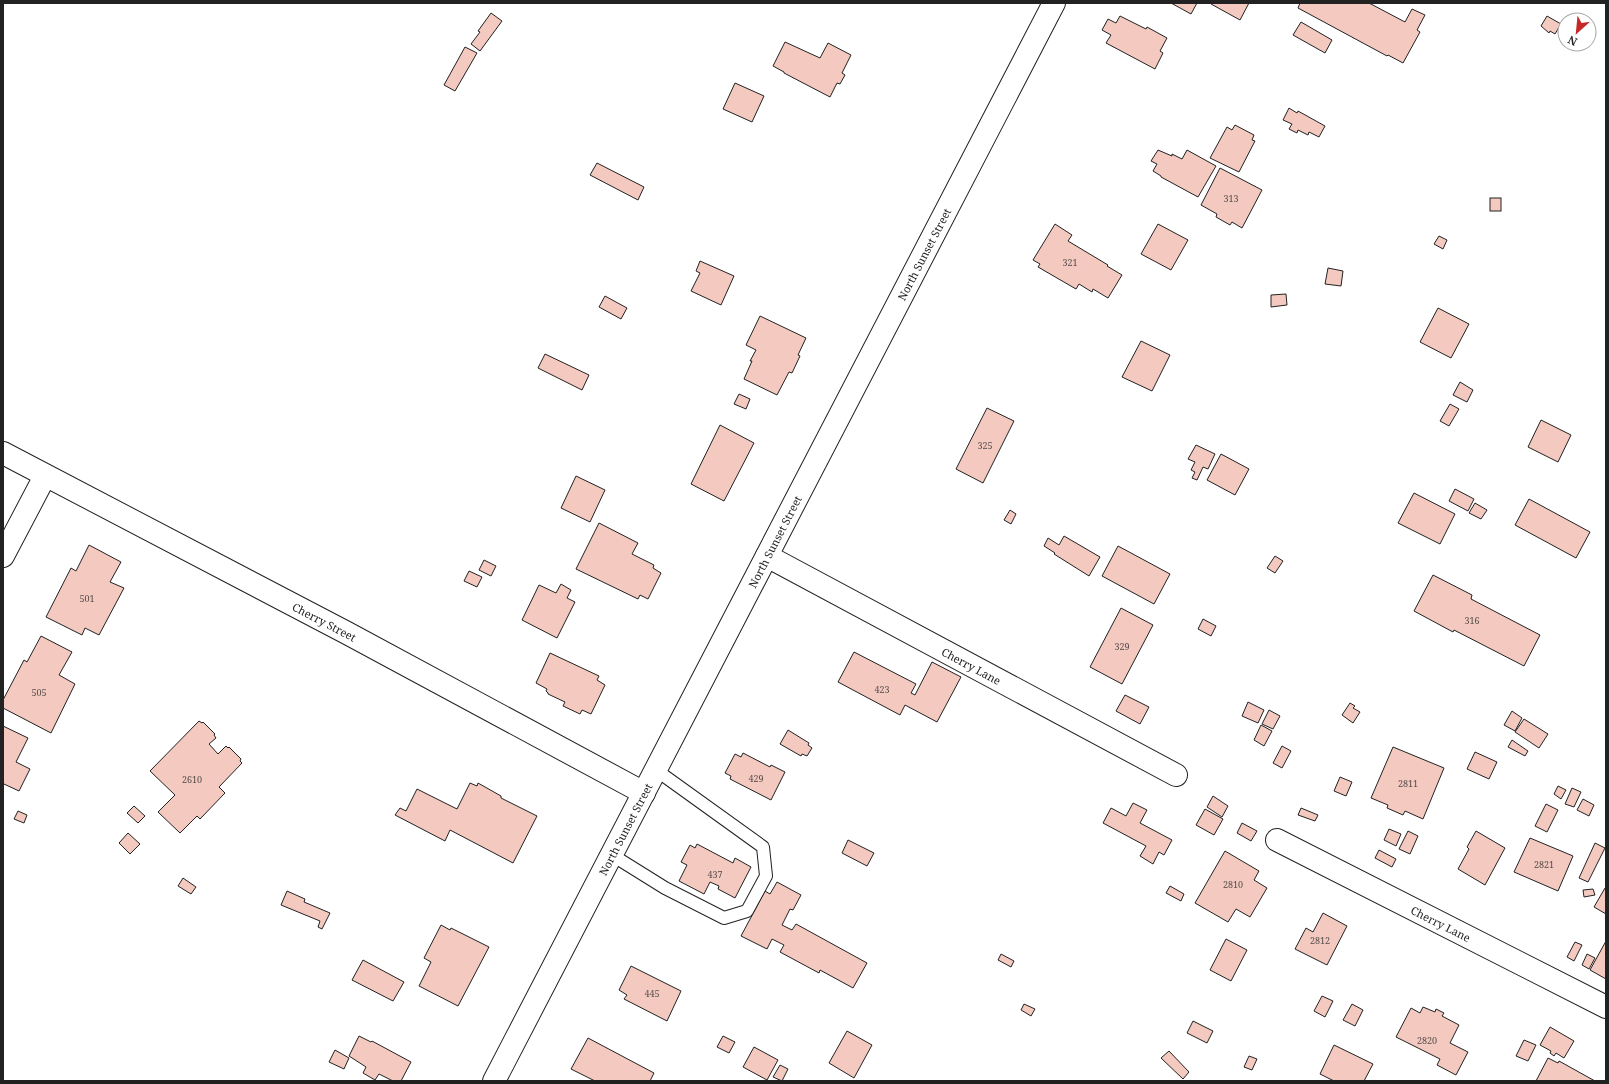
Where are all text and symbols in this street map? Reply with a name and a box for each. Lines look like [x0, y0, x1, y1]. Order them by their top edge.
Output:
north arrow [1557, 12, 1597, 52]
text: N [1565, 33, 1580, 50]
house number: 313 [1223, 192, 1239, 205]
street label: North Sunset Street [893, 205, 954, 303]
house number: 321 [1062, 256, 1078, 269]
house number: 325 [977, 439, 993, 452]
street label: North Sunset Street [744, 493, 805, 590]
house number: 501 [79, 592, 95, 605]
street label: Cherry Street [290, 598, 359, 644]
house number: 316 [1464, 614, 1480, 627]
house number: 329 [1114, 640, 1130, 653]
street label: Cherry Lane [939, 644, 1004, 688]
house number: 423 [874, 683, 890, 696]
house number: 505 [31, 686, 47, 699]
house number: 429 [748, 772, 764, 785]
house number: 2610 [182, 773, 202, 786]
house number: 2811 [1398, 777, 1418, 790]
street label: North Sunset Street [595, 780, 655, 878]
house number: 2821 [1534, 858, 1554, 871]
house number: 437 [707, 868, 723, 881]
house number: 2810 [1223, 878, 1243, 891]
street label: Cherry Lane [1409, 902, 1474, 945]
house number: 2812 [1310, 934, 1330, 947]
house number: 445 [644, 987, 660, 1000]
house number: 2820 [1417, 1034, 1437, 1047]

